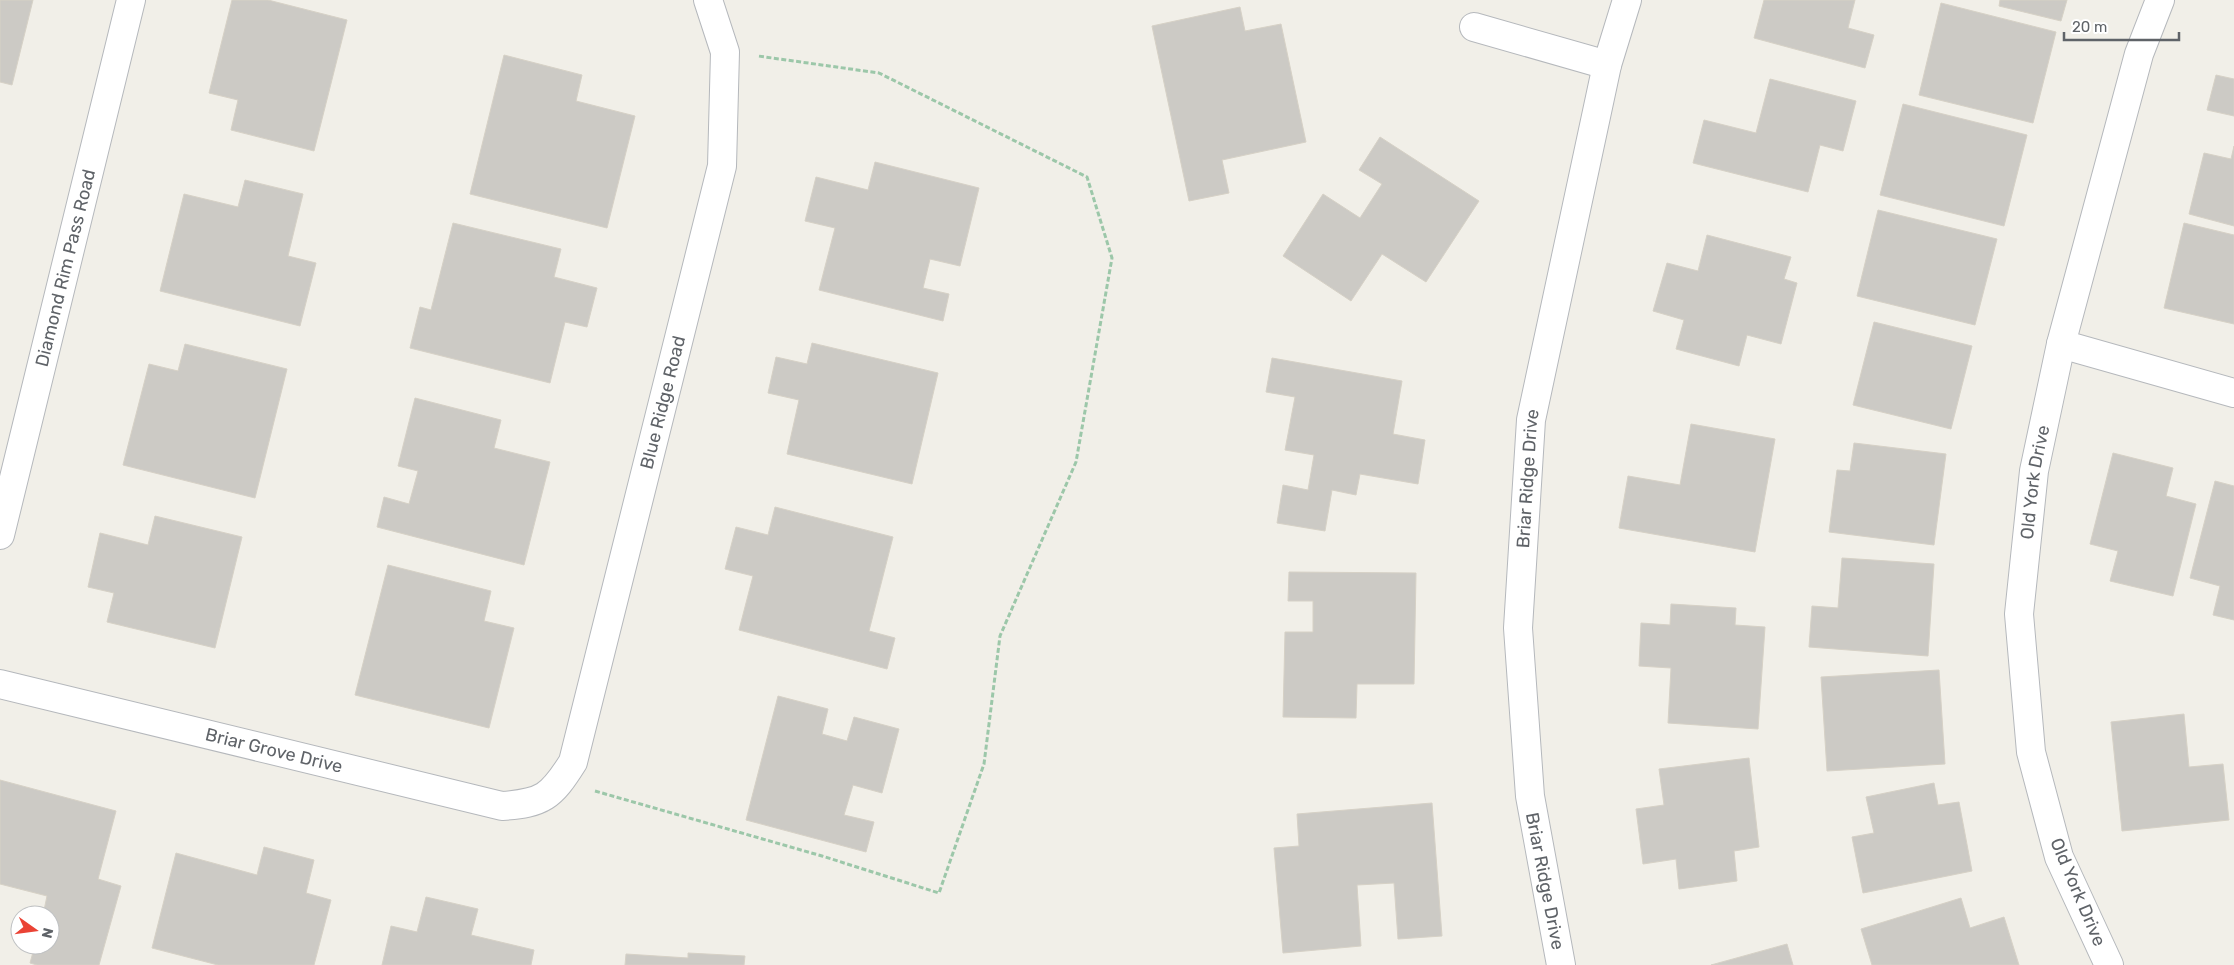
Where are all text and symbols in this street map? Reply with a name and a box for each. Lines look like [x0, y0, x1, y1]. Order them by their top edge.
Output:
scale bar [2064, 10, 2179, 42]
text: 20 m [2072, 18, 2107, 36]
street label: Diamond Rim Pass Road [31, 167, 100, 369]
street label: Blue Ridge Road [636, 334, 690, 471]
street label: Briar Ridge Drive [1512, 407, 1544, 549]
street label: Old York Drive [2016, 423, 2054, 540]
street label: Briar Grove Drive [203, 723, 345, 778]
street label: Briar Ridge Drive [1521, 810, 1569, 952]
street label: Old York Drive [2045, 835, 2111, 949]
north arrow [10, 905, 60, 955]
text: N [38, 926, 57, 940]

